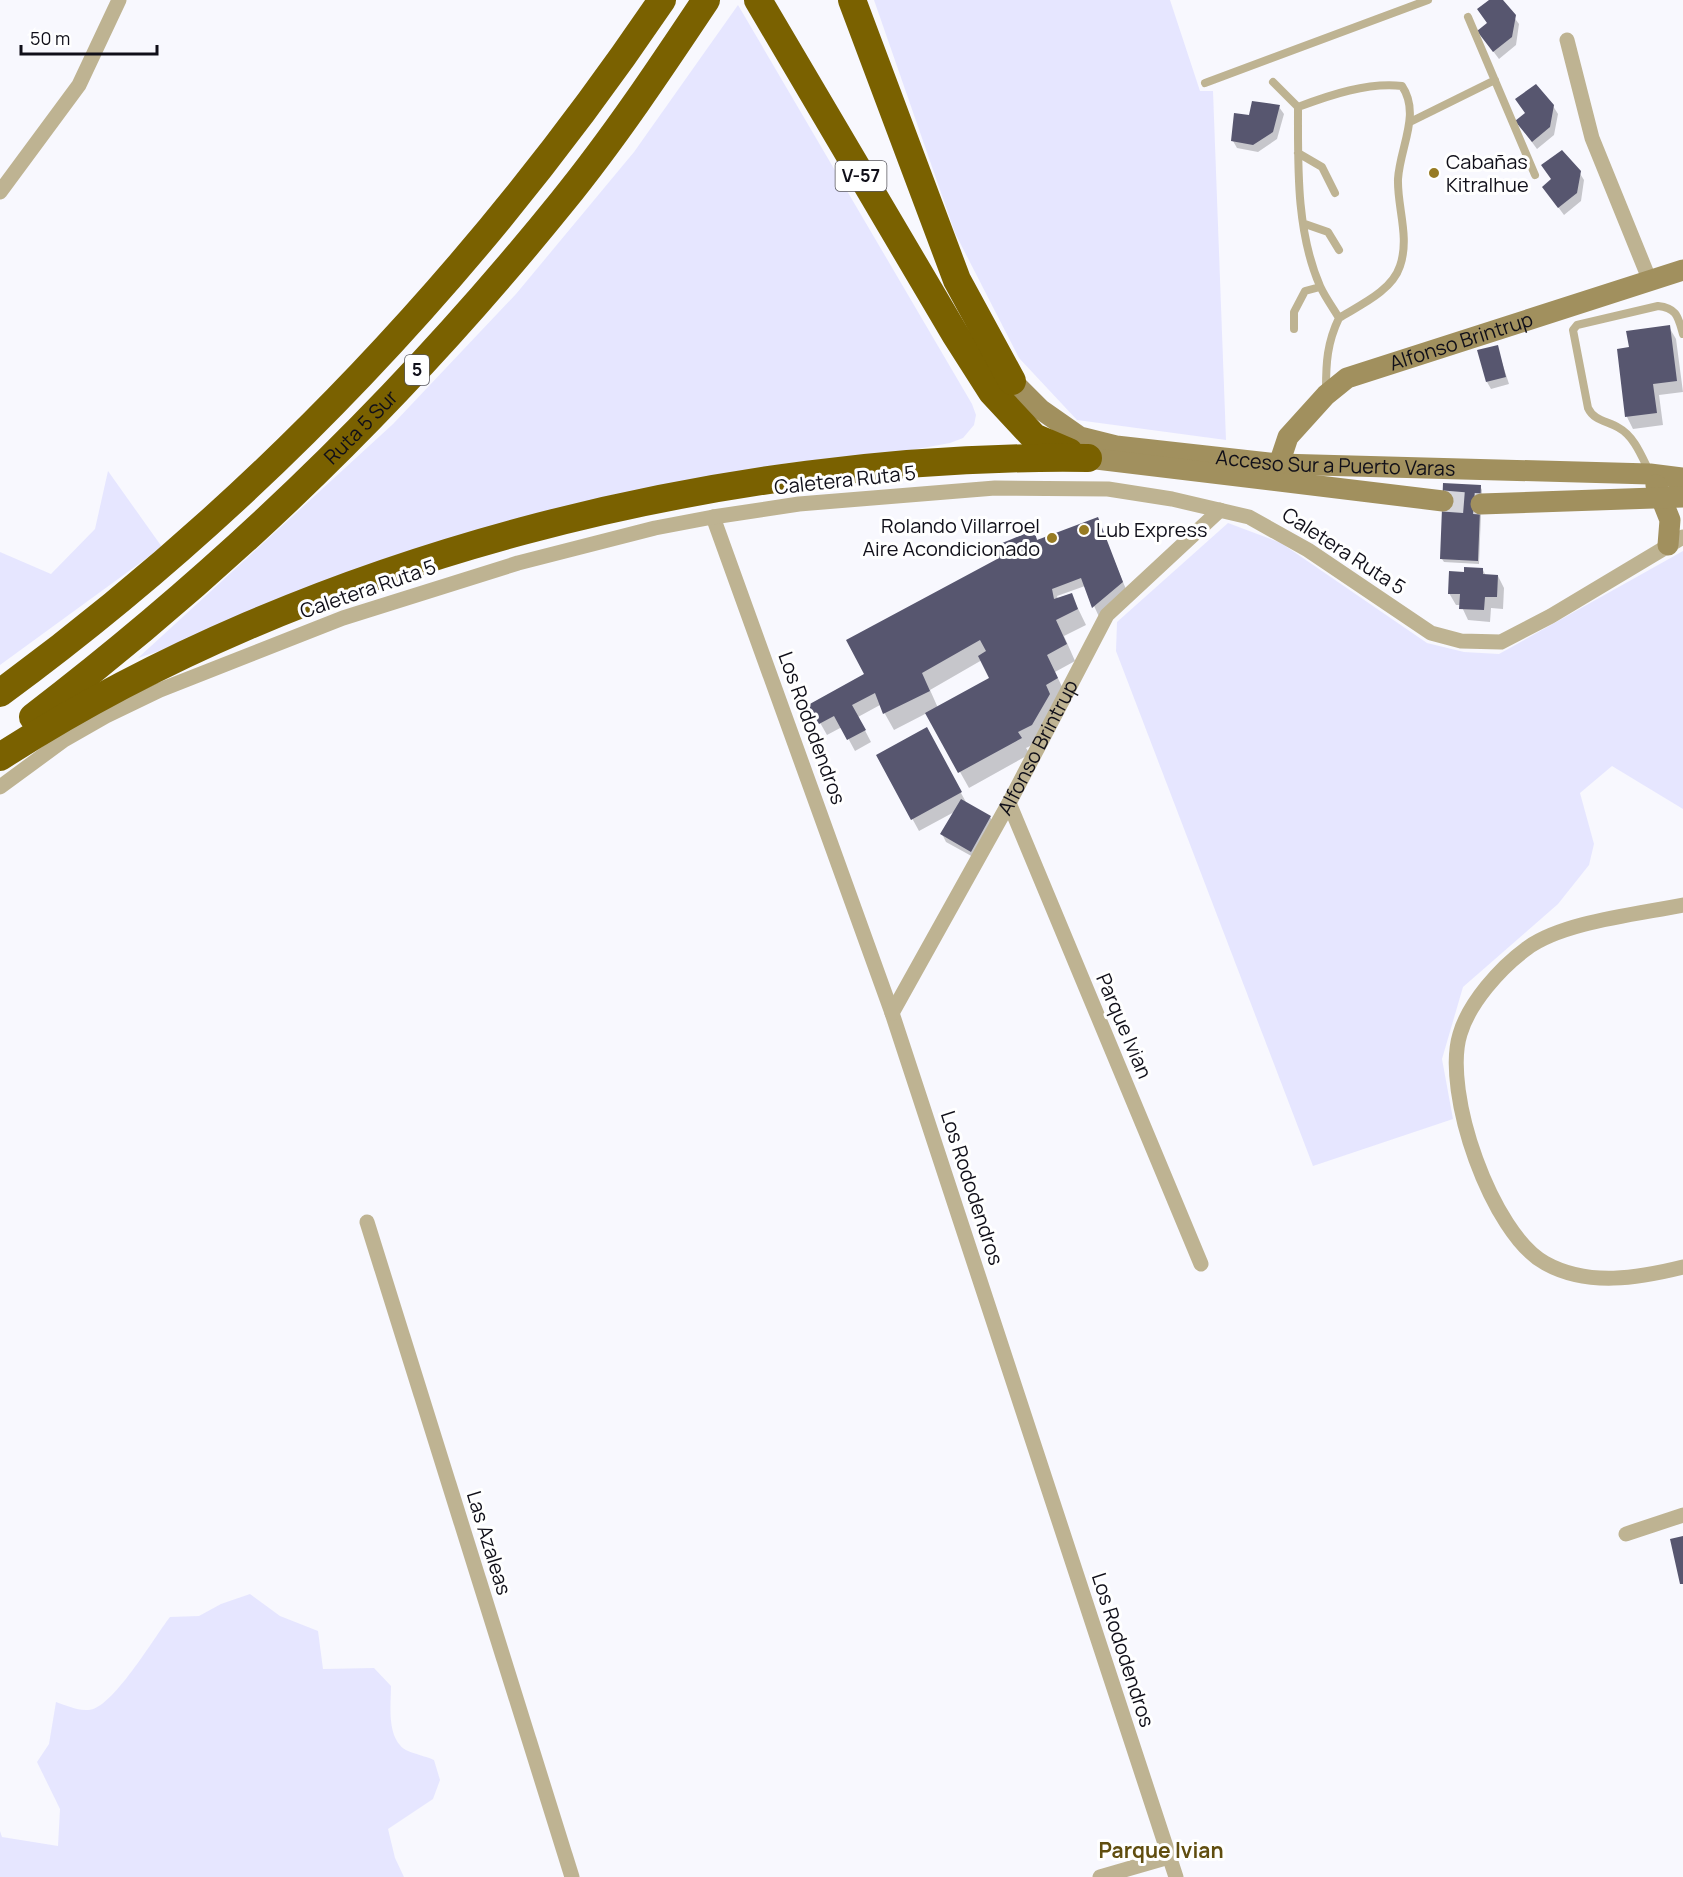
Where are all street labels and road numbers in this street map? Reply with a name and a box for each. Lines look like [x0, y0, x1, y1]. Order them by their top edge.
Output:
road number: V-57 [836, 161, 886, 191]
street label: Alfonso Brintrup [1386, 305, 1536, 377]
road number: 5 [405, 355, 429, 385]
street label: Ruta 5 Sur [318, 384, 403, 470]
street label: Acceso Sur a Puerto Varas [1214, 443, 1456, 482]
street label: Caletera Ruta 5 [773, 459, 917, 500]
street label: Caletera Ruta 5 [1277, 501, 1411, 601]
street label: Caletera Ruta 5 [296, 553, 439, 624]
street label: Los Rododendros [772, 648, 853, 808]
street label: Alfonso Brintrup [991, 675, 1084, 820]
street label: Parque Ivian [1090, 969, 1159, 1083]
street label: Los Rododendros [935, 1107, 1010, 1268]
street label: Las Azaleas [461, 1488, 518, 1598]
street label: Los Rododendros [1086, 1569, 1161, 1730]

